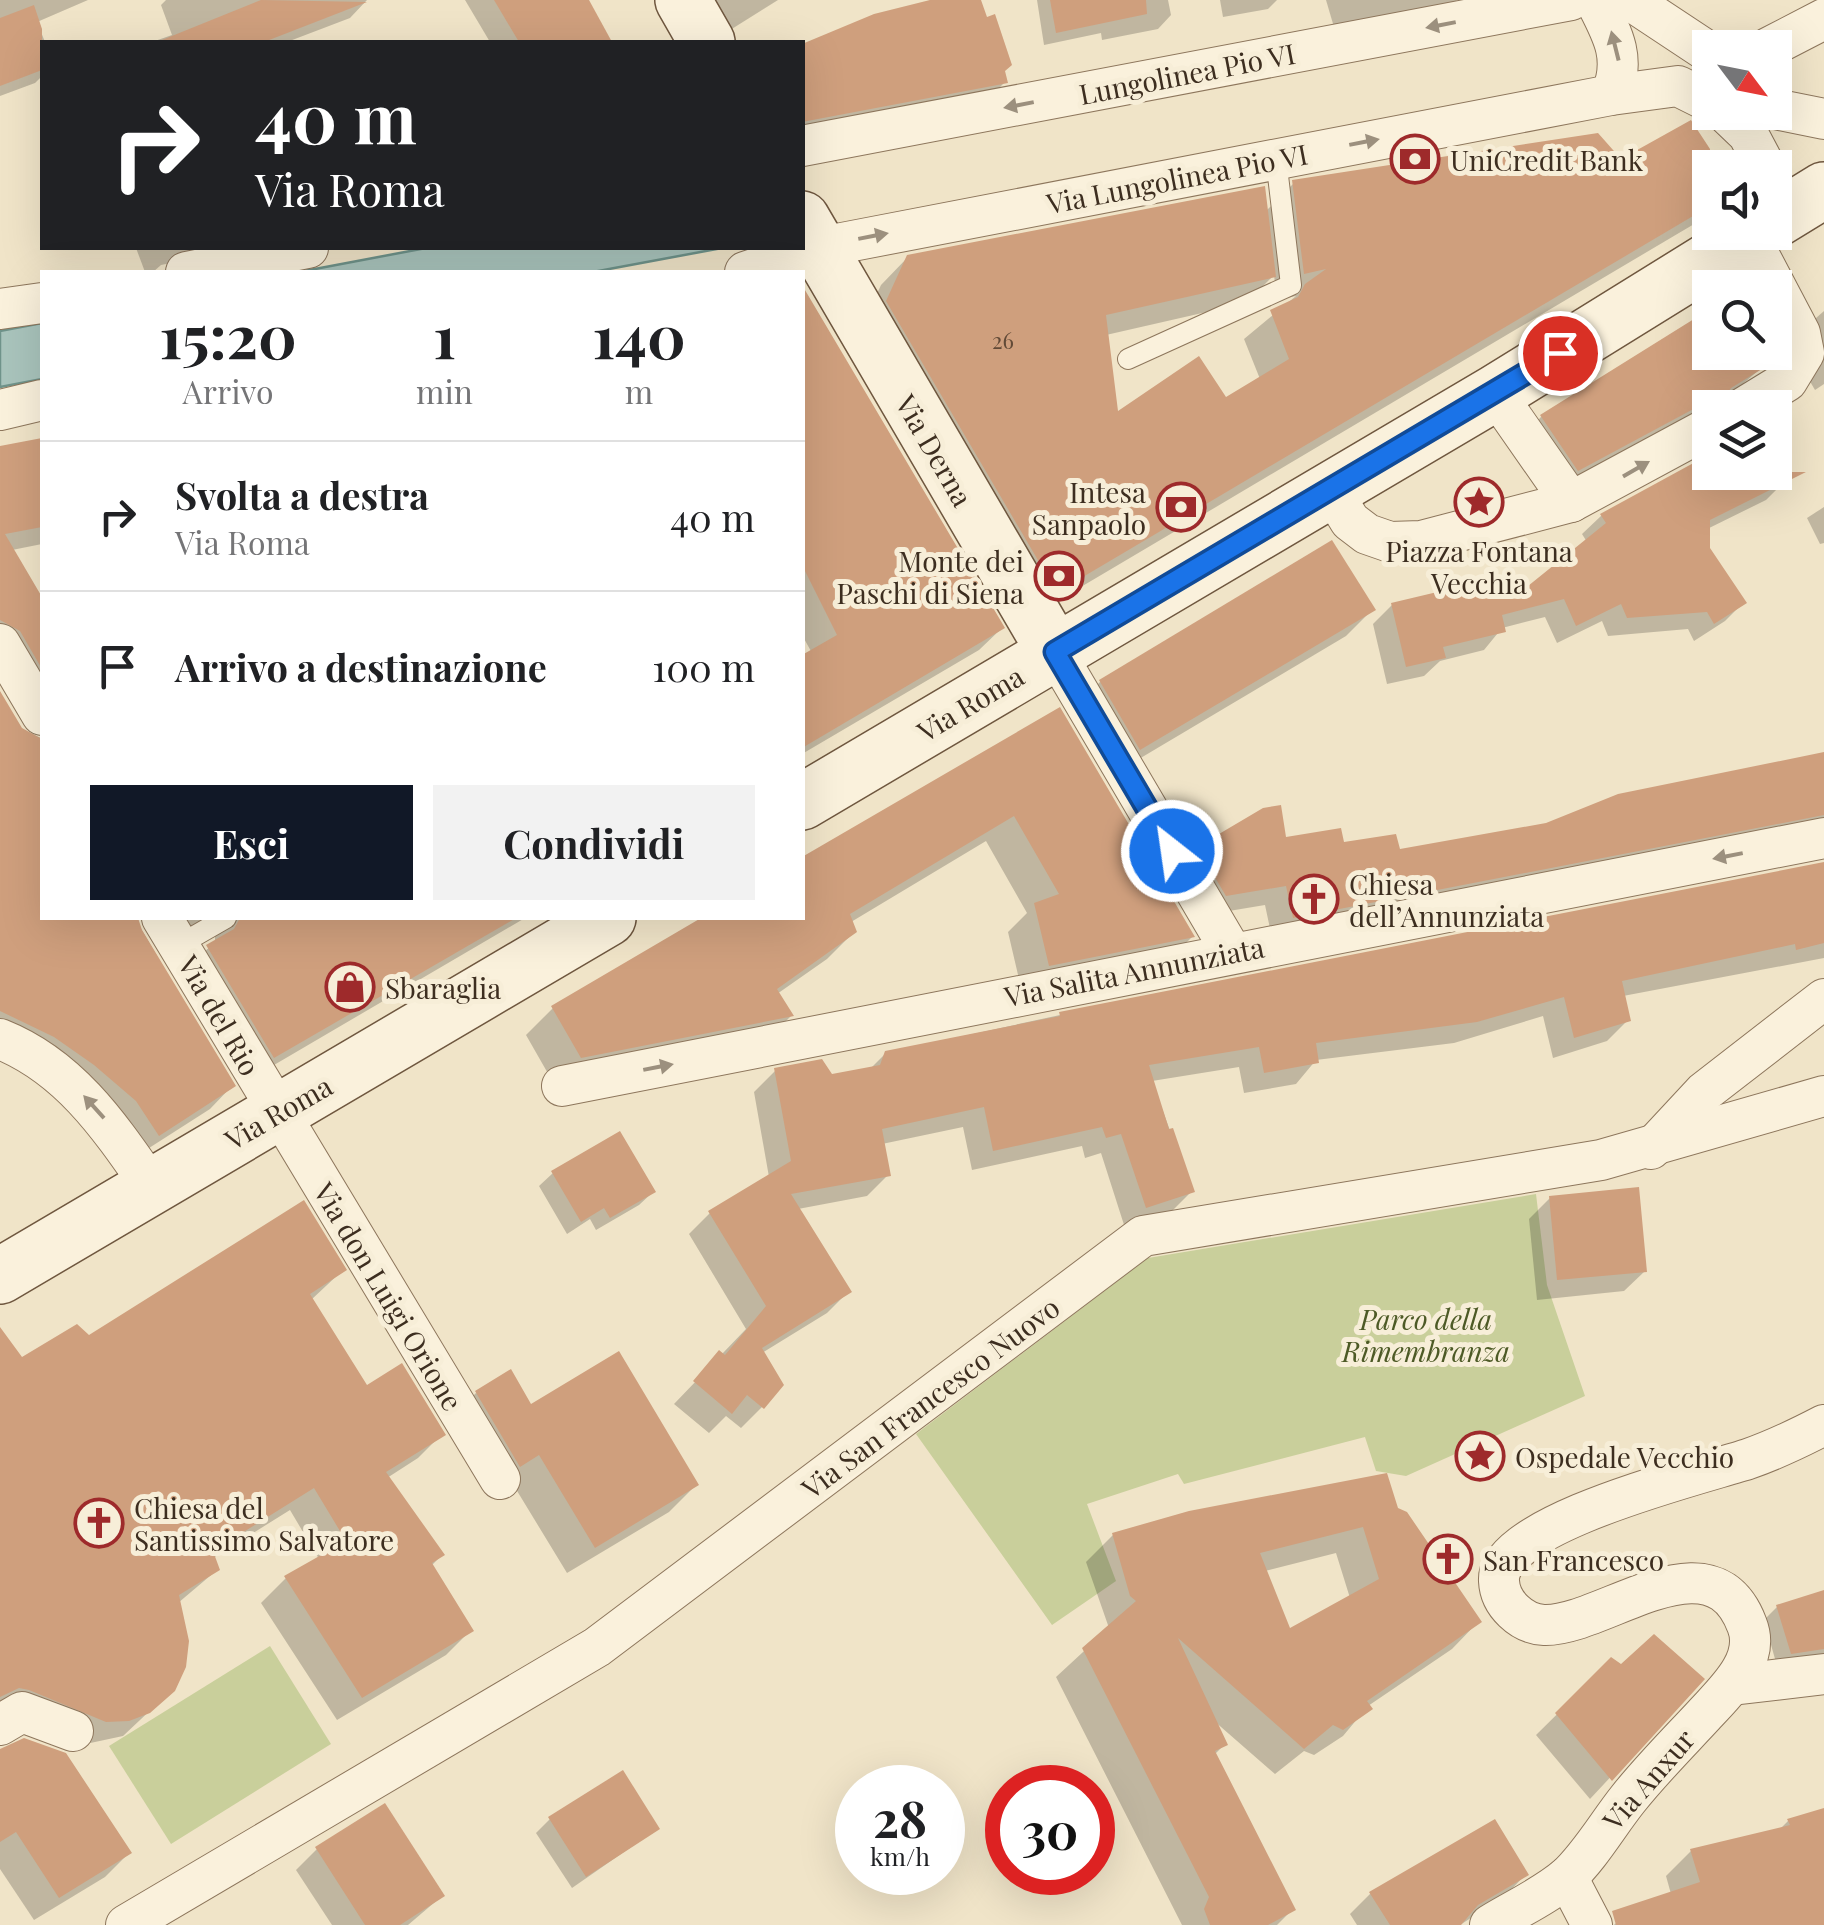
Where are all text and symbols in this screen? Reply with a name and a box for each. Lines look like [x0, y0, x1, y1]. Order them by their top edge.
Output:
one-way arrow [1425, 17, 1456, 33]
one-way arrow [1607, 30, 1622, 61]
north arrow [1692, 30, 1792, 130]
map controls [1692, 30, 1792, 490]
street label: Lungolinea Pio VI [1076, 34, 1298, 112]
text: 40 m [255, 68, 417, 162]
icon: right [90, 80, 220, 210]
one-way arrow [1003, 97, 1034, 113]
bank icon: UniCredit Bank [1389, 133, 1441, 185]
one-way arrow [1348, 134, 1380, 149]
street label: Via Lungolinea Pio VI [1042, 135, 1311, 222]
place label: UniCredit Bank [1450, 141, 1644, 178]
button: sound [1692, 150, 1792, 250]
text: Via Roma [255, 158, 445, 218]
one-way arrow [857, 228, 888, 244]
button: search [1692, 270, 1792, 370]
text: 15:20 [159, 294, 297, 374]
text: 1 [433, 294, 456, 374]
text: 140 [592, 294, 686, 374]
pin [1518, 311, 1603, 396]
house number: 26 [992, 325, 1014, 355]
icon: arrive [1533, 326, 1588, 381]
text: Arrivo [183, 369, 273, 412]
text: min [416, 369, 473, 412]
text: m [625, 369, 653, 412]
street label: Via Derna [888, 387, 982, 513]
button: layers [1692, 390, 1792, 490]
one-way arrow [1622, 461, 1651, 478]
text: Svolta a destra [175, 469, 429, 520]
place label: Intesa Sanpaolo [1032, 473, 1146, 542]
place icon: Piazza Fontana Vecchia [1453, 476, 1505, 528]
bank icon: Intesa Sanpaolo [1155, 481, 1207, 533]
icon: right [90, 489, 145, 544]
text: 40 m [670, 491, 755, 542]
text: Via Roma [175, 520, 310, 563]
place label: Piazza Fontana Vecchia [1385, 532, 1573, 601]
place label: Monte dei Paschi di Siena [837, 542, 1024, 611]
bank icon: Monte dei Paschi di Siena [1033, 550, 1085, 602]
icon: arrive [90, 639, 145, 694]
text: Arrivo a destinazione [175, 641, 547, 692]
text: 100 m [652, 641, 755, 692]
street label: Via Roma [909, 657, 1030, 750]
button: Esci [90, 785, 413, 900]
button: Condividi [433, 785, 755, 900]
position arrow [1120, 799, 1224, 903]
one-way arrow [1712, 849, 1743, 864]
place label: Chiesa dell’Annunziata [1349, 865, 1544, 934]
church icon: Chiesa dell’Annunziata [1288, 873, 1340, 925]
street label: Via Salita Annunziata [1000, 928, 1267, 1015]
street label: Via del Rio [170, 947, 269, 1082]
shop icon: Sbaraglia [324, 961, 376, 1013]
place label: Sbaraglia [385, 969, 501, 1006]
one-way arrow [643, 1058, 674, 1074]
street label: Via Roma [217, 1066, 338, 1158]
one-way arrow [83, 1095, 105, 1120]
street label: Via don Luigi Orione [306, 1174, 472, 1417]
street label: Via San Francesco Nuovo [793, 1288, 1066, 1507]
park label: Parco della Rimembranza [1341, 1300, 1510, 1369]
place icon: Ospedale Vecchio [1454, 1430, 1506, 1482]
place label: Ospedale Vecchio [1515, 1438, 1734, 1475]
place label: Chiesa del Santissimo Salvatore [134, 1489, 394, 1558]
church icon: Chiesa del Santissimo Salvatore [73, 1497, 125, 1549]
church icon: San Francesco [1422, 1533, 1474, 1585]
place label: San Francesco [1483, 1541, 1664, 1578]
street label: Via Anxur [1593, 1720, 1702, 1838]
speed limit sign: 30 [985, 1765, 1115, 1895]
text: 28 [873, 1784, 927, 1851]
text: km/h [870, 1839, 930, 1872]

